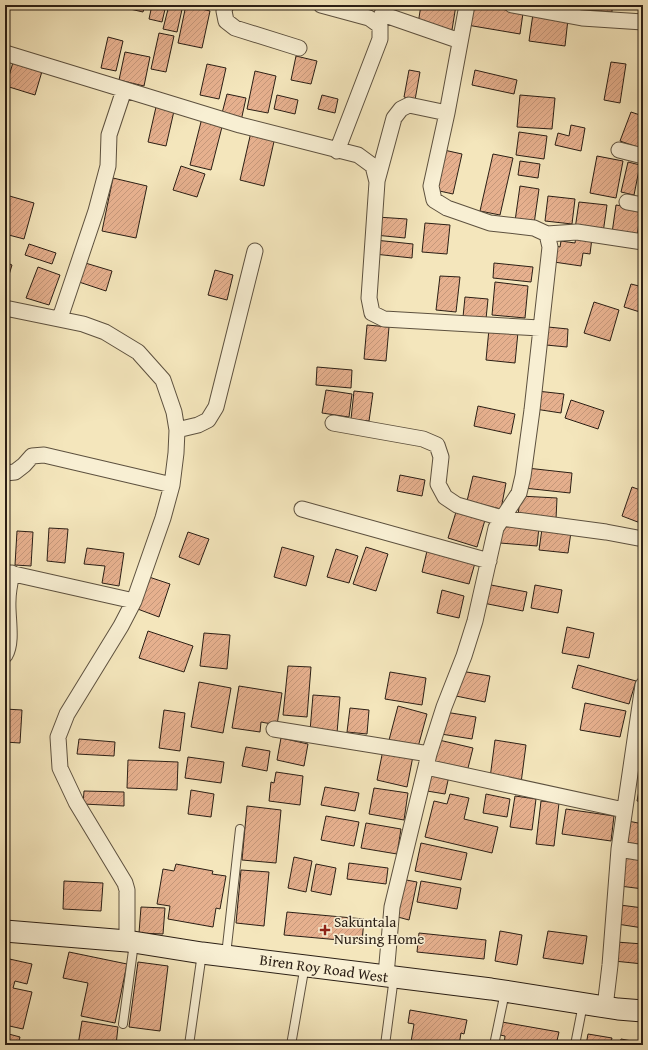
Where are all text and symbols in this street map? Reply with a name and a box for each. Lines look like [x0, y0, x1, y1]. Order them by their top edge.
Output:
place label: Sakuntala Nursing Home [334, 911, 424, 949]
marker: Sakuntala Nursing Home [319, 924, 331, 936]
street label: Biren Roy Road West [258, 949, 390, 988]

